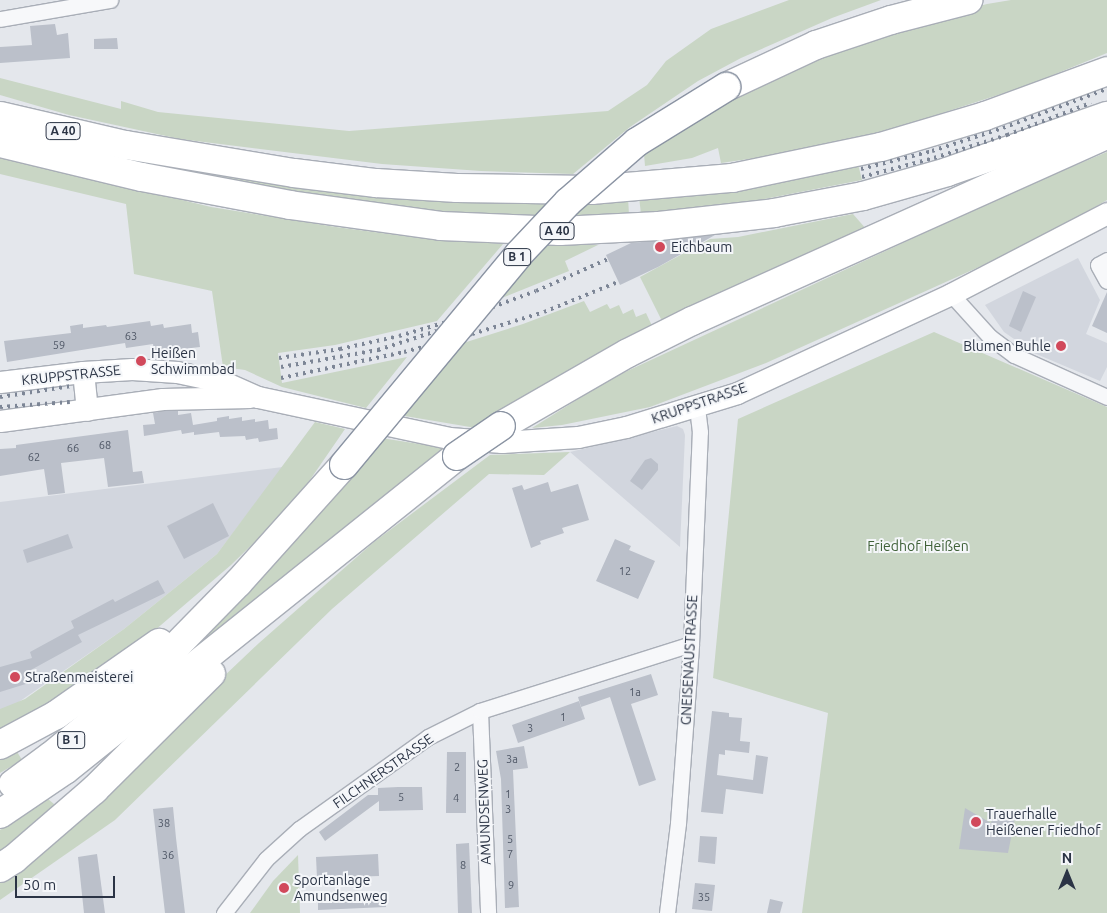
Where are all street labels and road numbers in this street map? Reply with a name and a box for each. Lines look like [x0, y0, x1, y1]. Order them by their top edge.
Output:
road number: A 40 [46, 122, 80, 140]
road number: A 40 [540, 222, 574, 240]
road number: B 1 [502, 248, 532, 266]
street label: KRUPPSTRASSE [21, 361, 121, 389]
street label: KRUPPSTRASSE [649, 379, 749, 427]
street label: GNEISENAUSTRASSE [677, 594, 701, 726]
road number: B 1 [56, 730, 86, 750]
street label: FILCHNERSTRASSE [330, 730, 436, 812]
street label: AMUNDSENWEG [474, 759, 494, 865]

